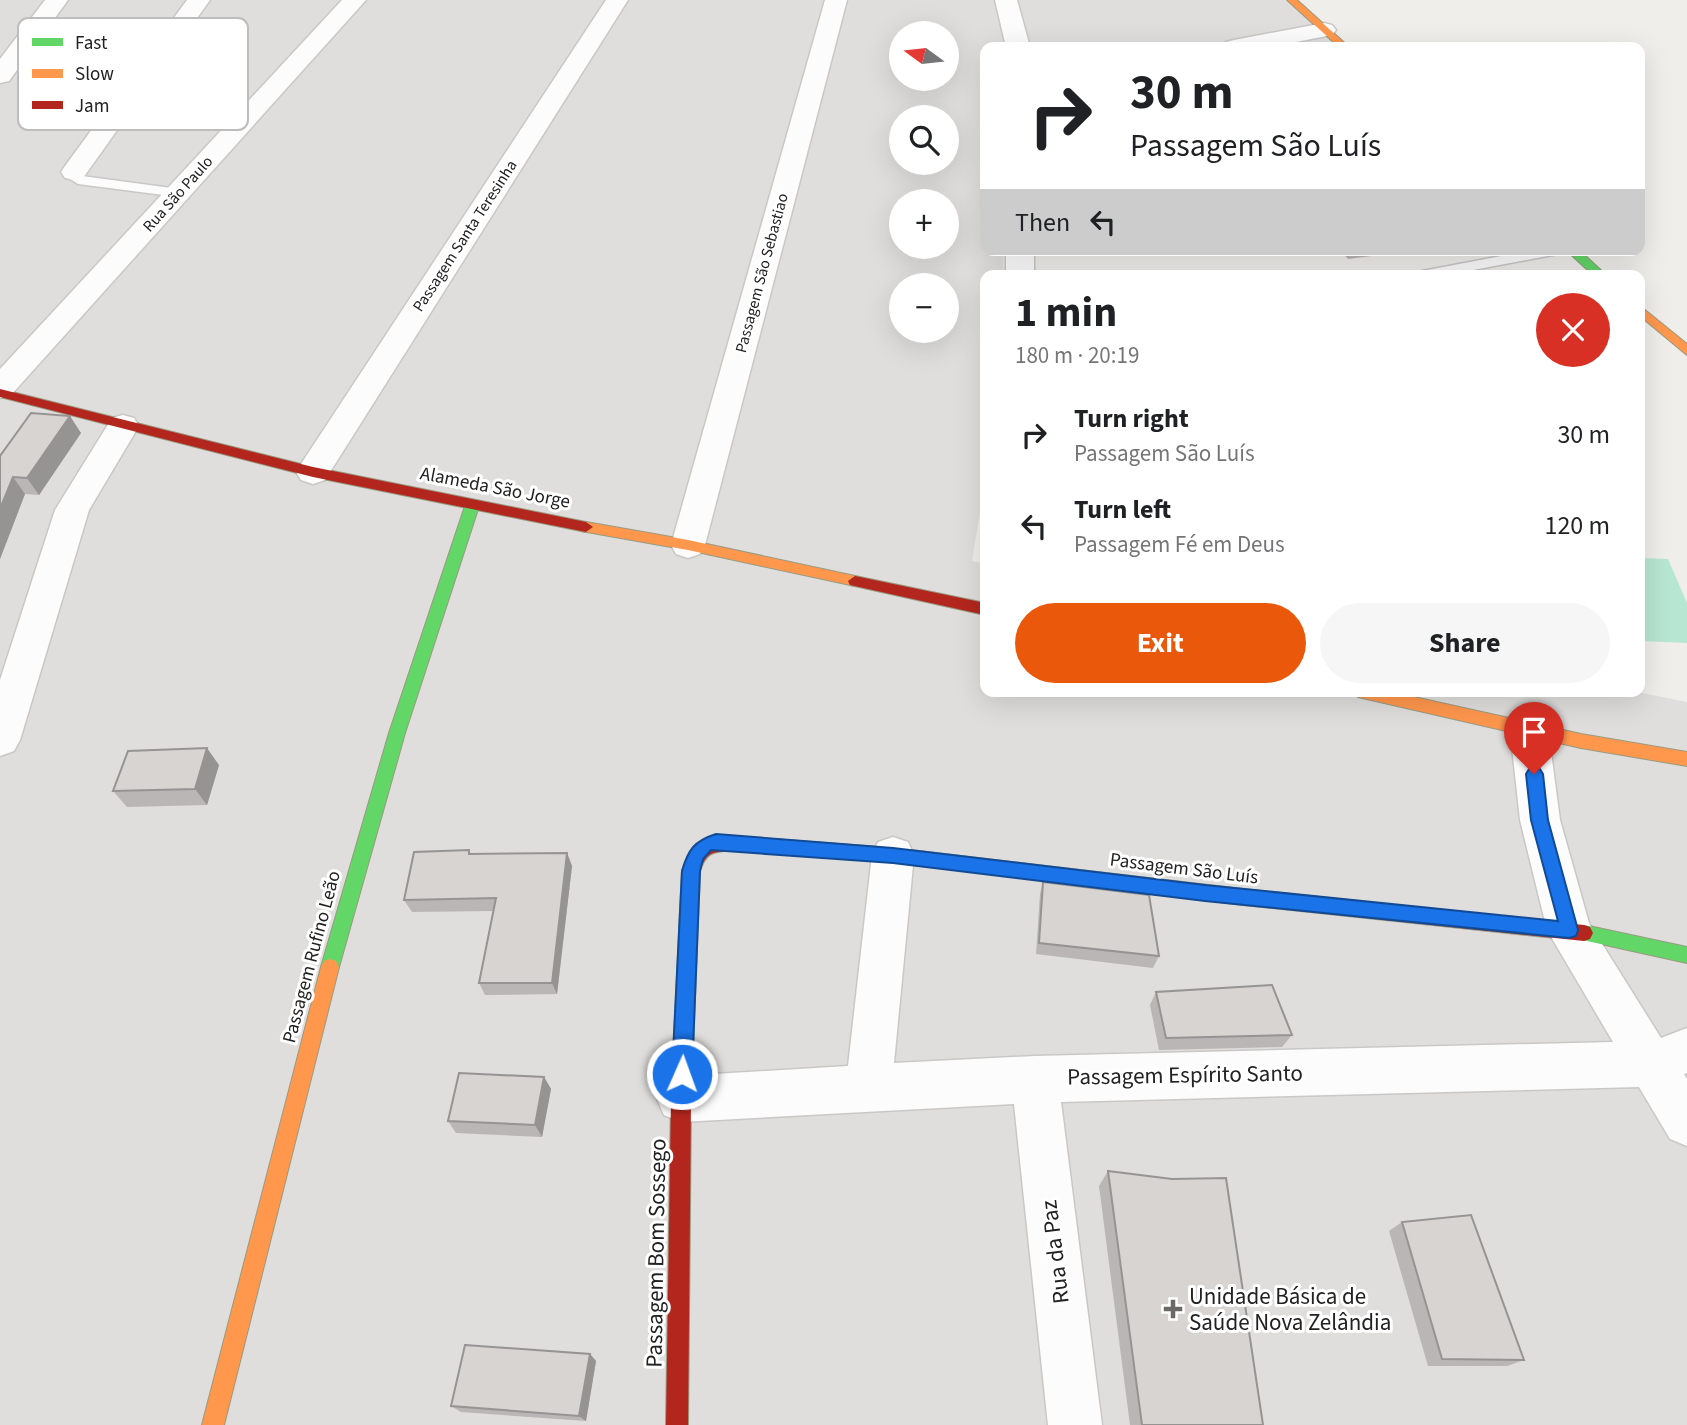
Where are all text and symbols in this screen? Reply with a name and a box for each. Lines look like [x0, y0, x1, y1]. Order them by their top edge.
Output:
legend [18, 18, 248, 130]
north arrow [889, 21, 959, 91]
map controls [889, 21, 959, 343]
text: Fast [75, 30, 108, 57]
text: 30 m [1130, 58, 1234, 128]
text: Slow [75, 61, 114, 88]
icon: right [1015, 70, 1106, 161]
text: Jam [75, 93, 109, 120]
button: search [889, 105, 959, 175]
text: Passagem São Luís [1130, 123, 1381, 169]
street label: Rua São Paulo [138, 151, 218, 237]
street label: Passagem Santa Teresinha [408, 156, 522, 316]
button: + [889, 189, 959, 259]
street label: Passagem São Sebastiao [730, 191, 794, 355]
icon: left [1084, 203, 1122, 241]
text: Then [1015, 204, 1070, 241]
button: − [889, 273, 959, 343]
text: 1 min [1015, 283, 1117, 343]
button: close [1536, 293, 1610, 367]
text: 180 m · 20:19 [1015, 339, 1139, 372]
text: Turn right [1074, 400, 1189, 437]
icon: right [1015, 416, 1053, 454]
text: 30 m [1557, 416, 1610, 453]
text: Passagem São Luís [1074, 437, 1255, 470]
street label: Alameda São Jorge [418, 460, 572, 516]
text: Turn left [1074, 491, 1171, 528]
icon: left [1015, 507, 1053, 545]
text: 120 m [1544, 507, 1610, 544]
text: Passagem Fé em Deus [1074, 528, 1285, 561]
button: Exit [1015, 603, 1306, 683]
button: Share [1320, 603, 1610, 683]
pin [1504, 702, 1564, 774]
icon: arrive [1515, 713, 1553, 751]
street label: Passagem São Luís [1108, 847, 1260, 891]
street label: Passagem Rufino Leão [276, 868, 348, 1046]
position arrow [645, 1037, 719, 1111]
street label: Passagem Espírito Santo [1067, 1056, 1303, 1094]
street label: Passagem Bom Sossego [638, 1138, 674, 1368]
street label: Rua da Paz [1032, 1198, 1078, 1306]
place label: Unidade Básica de Saúde Nova Zelândia [1189, 1280, 1391, 1339]
marker: Unidade Básica de Saúde Nova Zelândia [1163, 1299, 1183, 1319]

